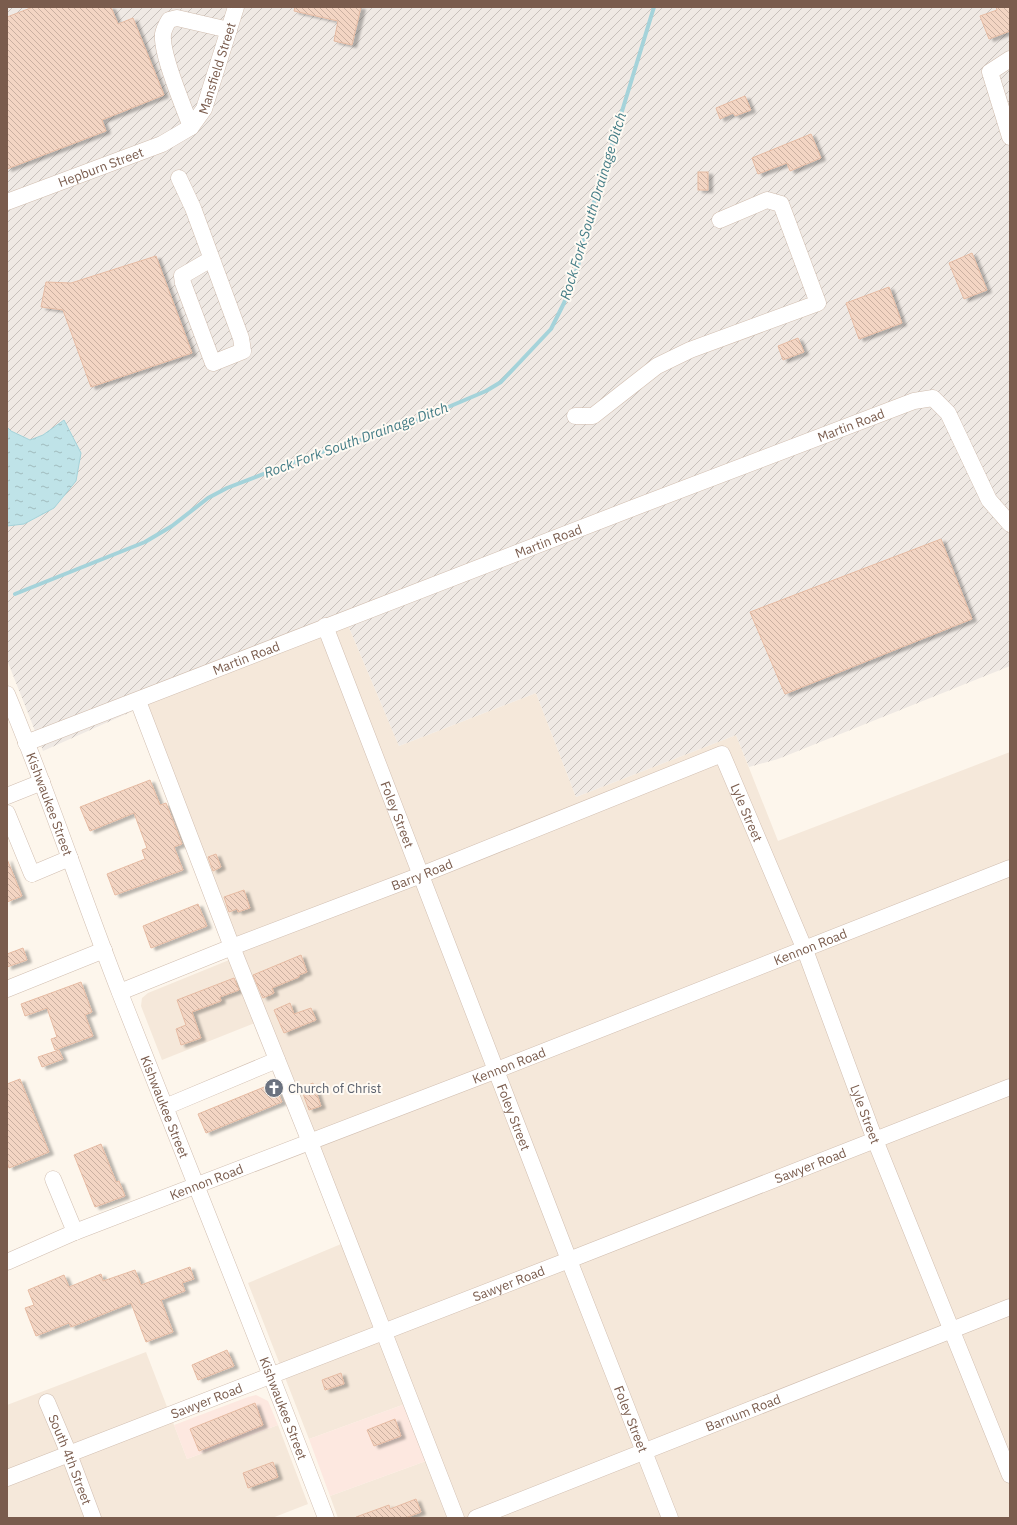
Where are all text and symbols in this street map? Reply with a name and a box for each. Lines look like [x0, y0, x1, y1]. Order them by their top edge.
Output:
street label: Mansfield Street [194, 20, 239, 116]
water label: Rock Fork South Drainage Ditch [556, 110, 630, 302]
street label: Hepburn Street [56, 143, 146, 191]
water label: Rock Fork South Drainage Ditch [261, 398, 451, 482]
street label: Martin Road [815, 405, 887, 446]
street label: Martin Road [512, 520, 584, 561]
street label: Martin Road [210, 637, 282, 678]
street label: Kishwaukee Street [23, 750, 77, 858]
street label: Foley Street [377, 779, 418, 850]
street label: Lyle Street [727, 781, 767, 844]
street label: Barry Road [389, 855, 455, 894]
street label: Kennon Road [771, 925, 849, 969]
street label: Kennon Road [470, 1043, 548, 1087]
street label: Kishwaukee Street [137, 1053, 193, 1161]
church icon: Church of Christ [263, 1077, 285, 1099]
place label: Church of Christ [288, 1080, 381, 1097]
street label: Foley Street [493, 1081, 534, 1153]
street label: Lyle Street [847, 1082, 884, 1146]
street label: Sawyer Road [772, 1144, 849, 1187]
street label: Kennon Road [167, 1160, 246, 1203]
street label: Sawyer Road [470, 1262, 547, 1305]
street label: Kishwaukee Street [256, 1354, 311, 1462]
street label: Sawyer Road [168, 1379, 245, 1422]
street label: Foley Street [611, 1383, 652, 1455]
street label: Barnum Road [703, 1390, 783, 1435]
street label: South 4th Street [45, 1412, 96, 1507]

